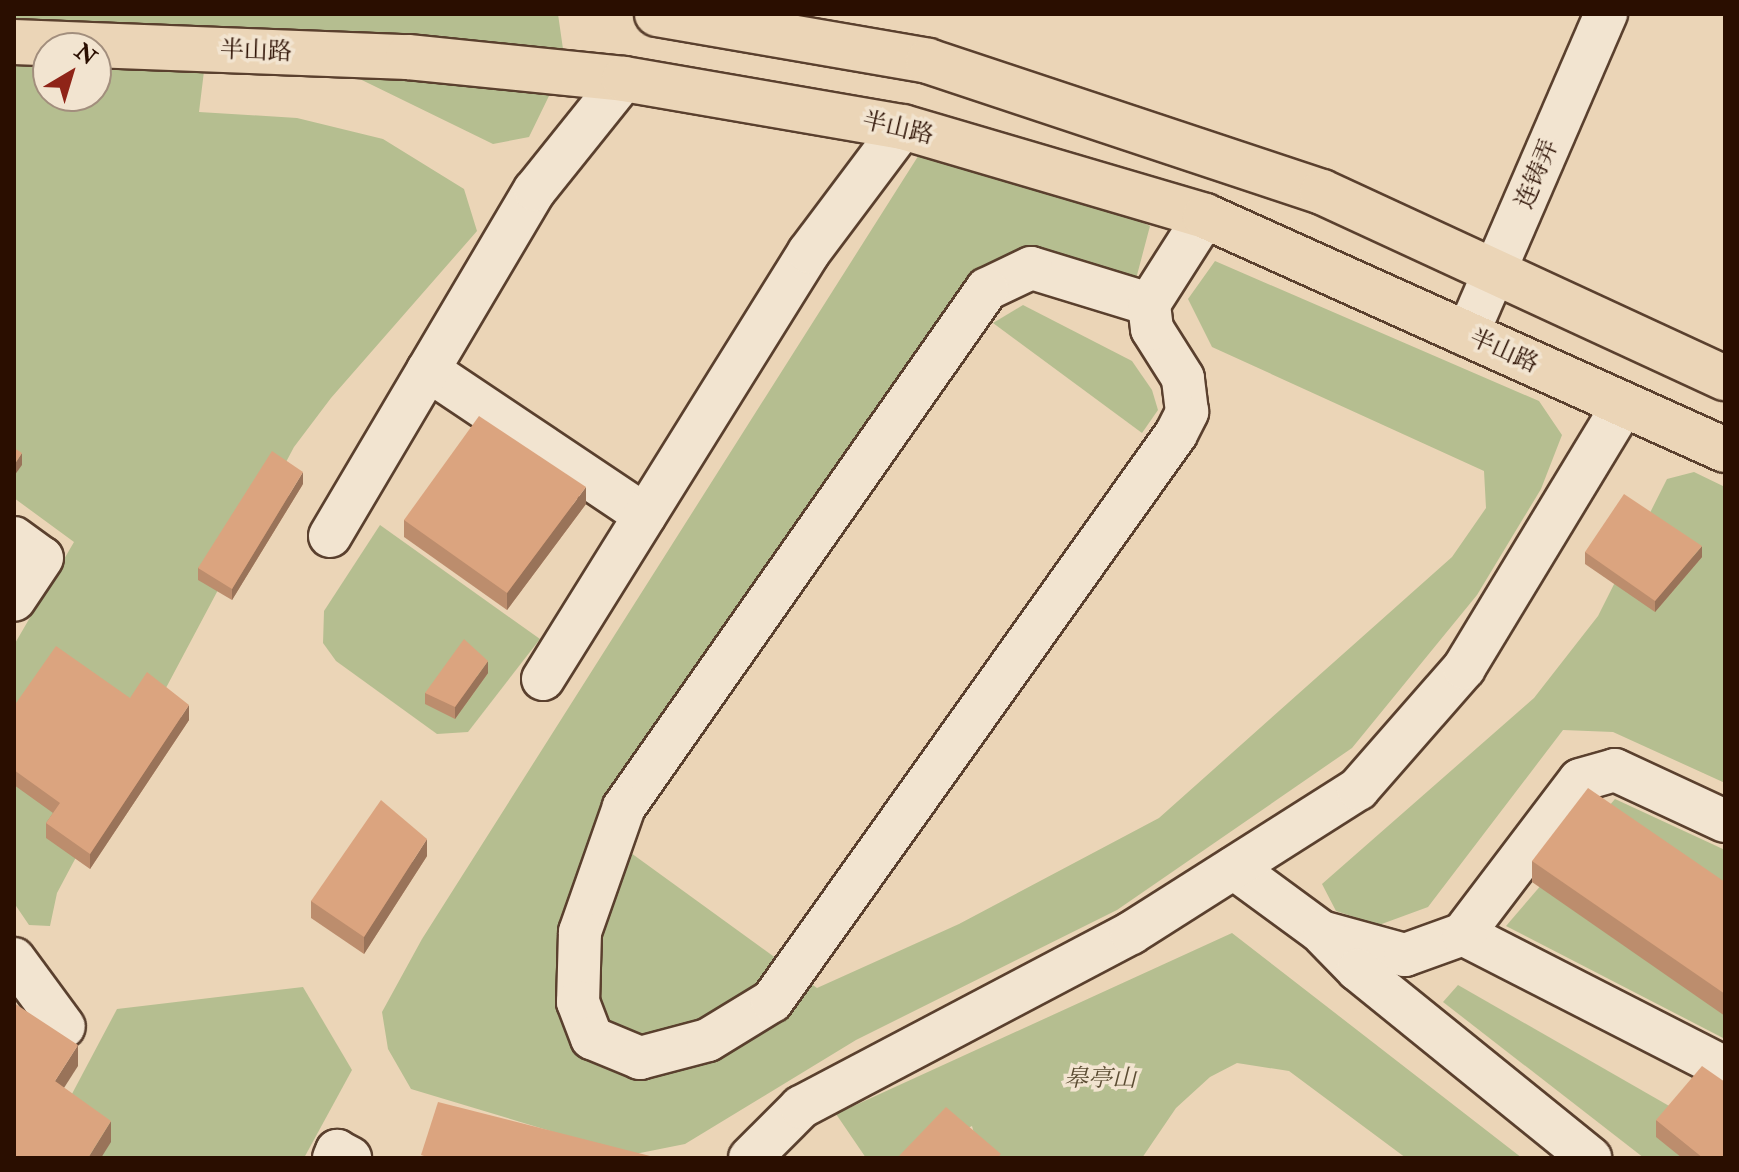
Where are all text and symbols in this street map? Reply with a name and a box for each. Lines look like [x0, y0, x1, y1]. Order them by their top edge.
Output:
north arrow [32, 32, 112, 112]
street label: 半山路 [220, 35, 292, 67]
text: N [69, 38, 102, 72]
street label: 半山路 [860, 106, 936, 150]
street label: 连铸弄 [1510, 135, 1564, 213]
street label: 半山路 [1465, 323, 1543, 379]
park label: 皋亭山 [1064, 1065, 1136, 1093]

